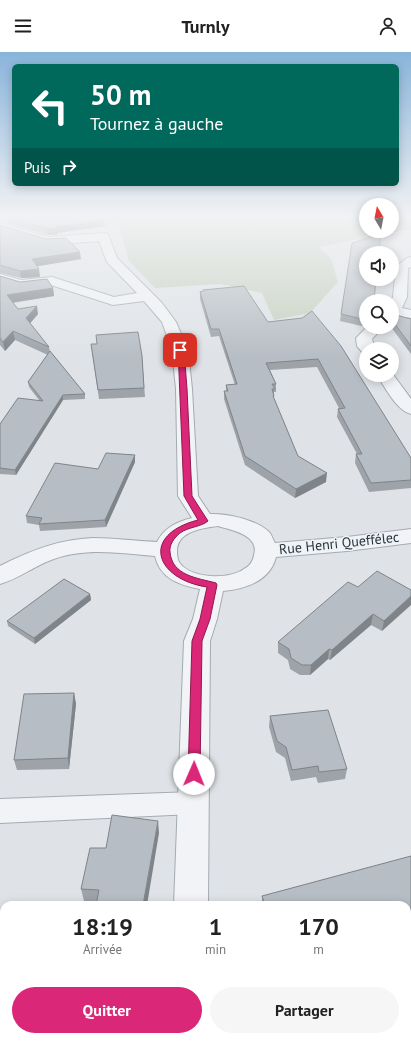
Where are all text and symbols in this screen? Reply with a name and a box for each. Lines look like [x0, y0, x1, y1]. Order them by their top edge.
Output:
icon: menu [12, 15, 34, 37]
text: Turnly [181, 15, 230, 38]
icon: person [377, 15, 399, 37]
text: 50 m [90, 76, 151, 113]
icon: left [24, 80, 76, 132]
text: Tournez à gauche [90, 112, 223, 135]
icon: right [58, 156, 80, 178]
text: Puis [24, 158, 50, 177]
north arrow [359, 198, 399, 238]
map controls [359, 198, 399, 382]
button: sound [359, 246, 399, 286]
button: search [359, 294, 399, 334]
pin [163, 333, 197, 367]
icon: arrive [169, 339, 191, 361]
button: layers [359, 342, 399, 382]
street label: Rue Henri Queffélec [278, 528, 400, 558]
position arrow [173, 753, 215, 795]
text: 18:19 [72, 911, 133, 942]
text: 1 [209, 911, 222, 942]
text: 170 [298, 911, 339, 942]
text: Arrivée [83, 941, 122, 958]
text: min [205, 941, 226, 958]
text: m [313, 941, 324, 958]
button: Quitter [12, 987, 202, 1033]
button: Partager [210, 987, 399, 1033]

